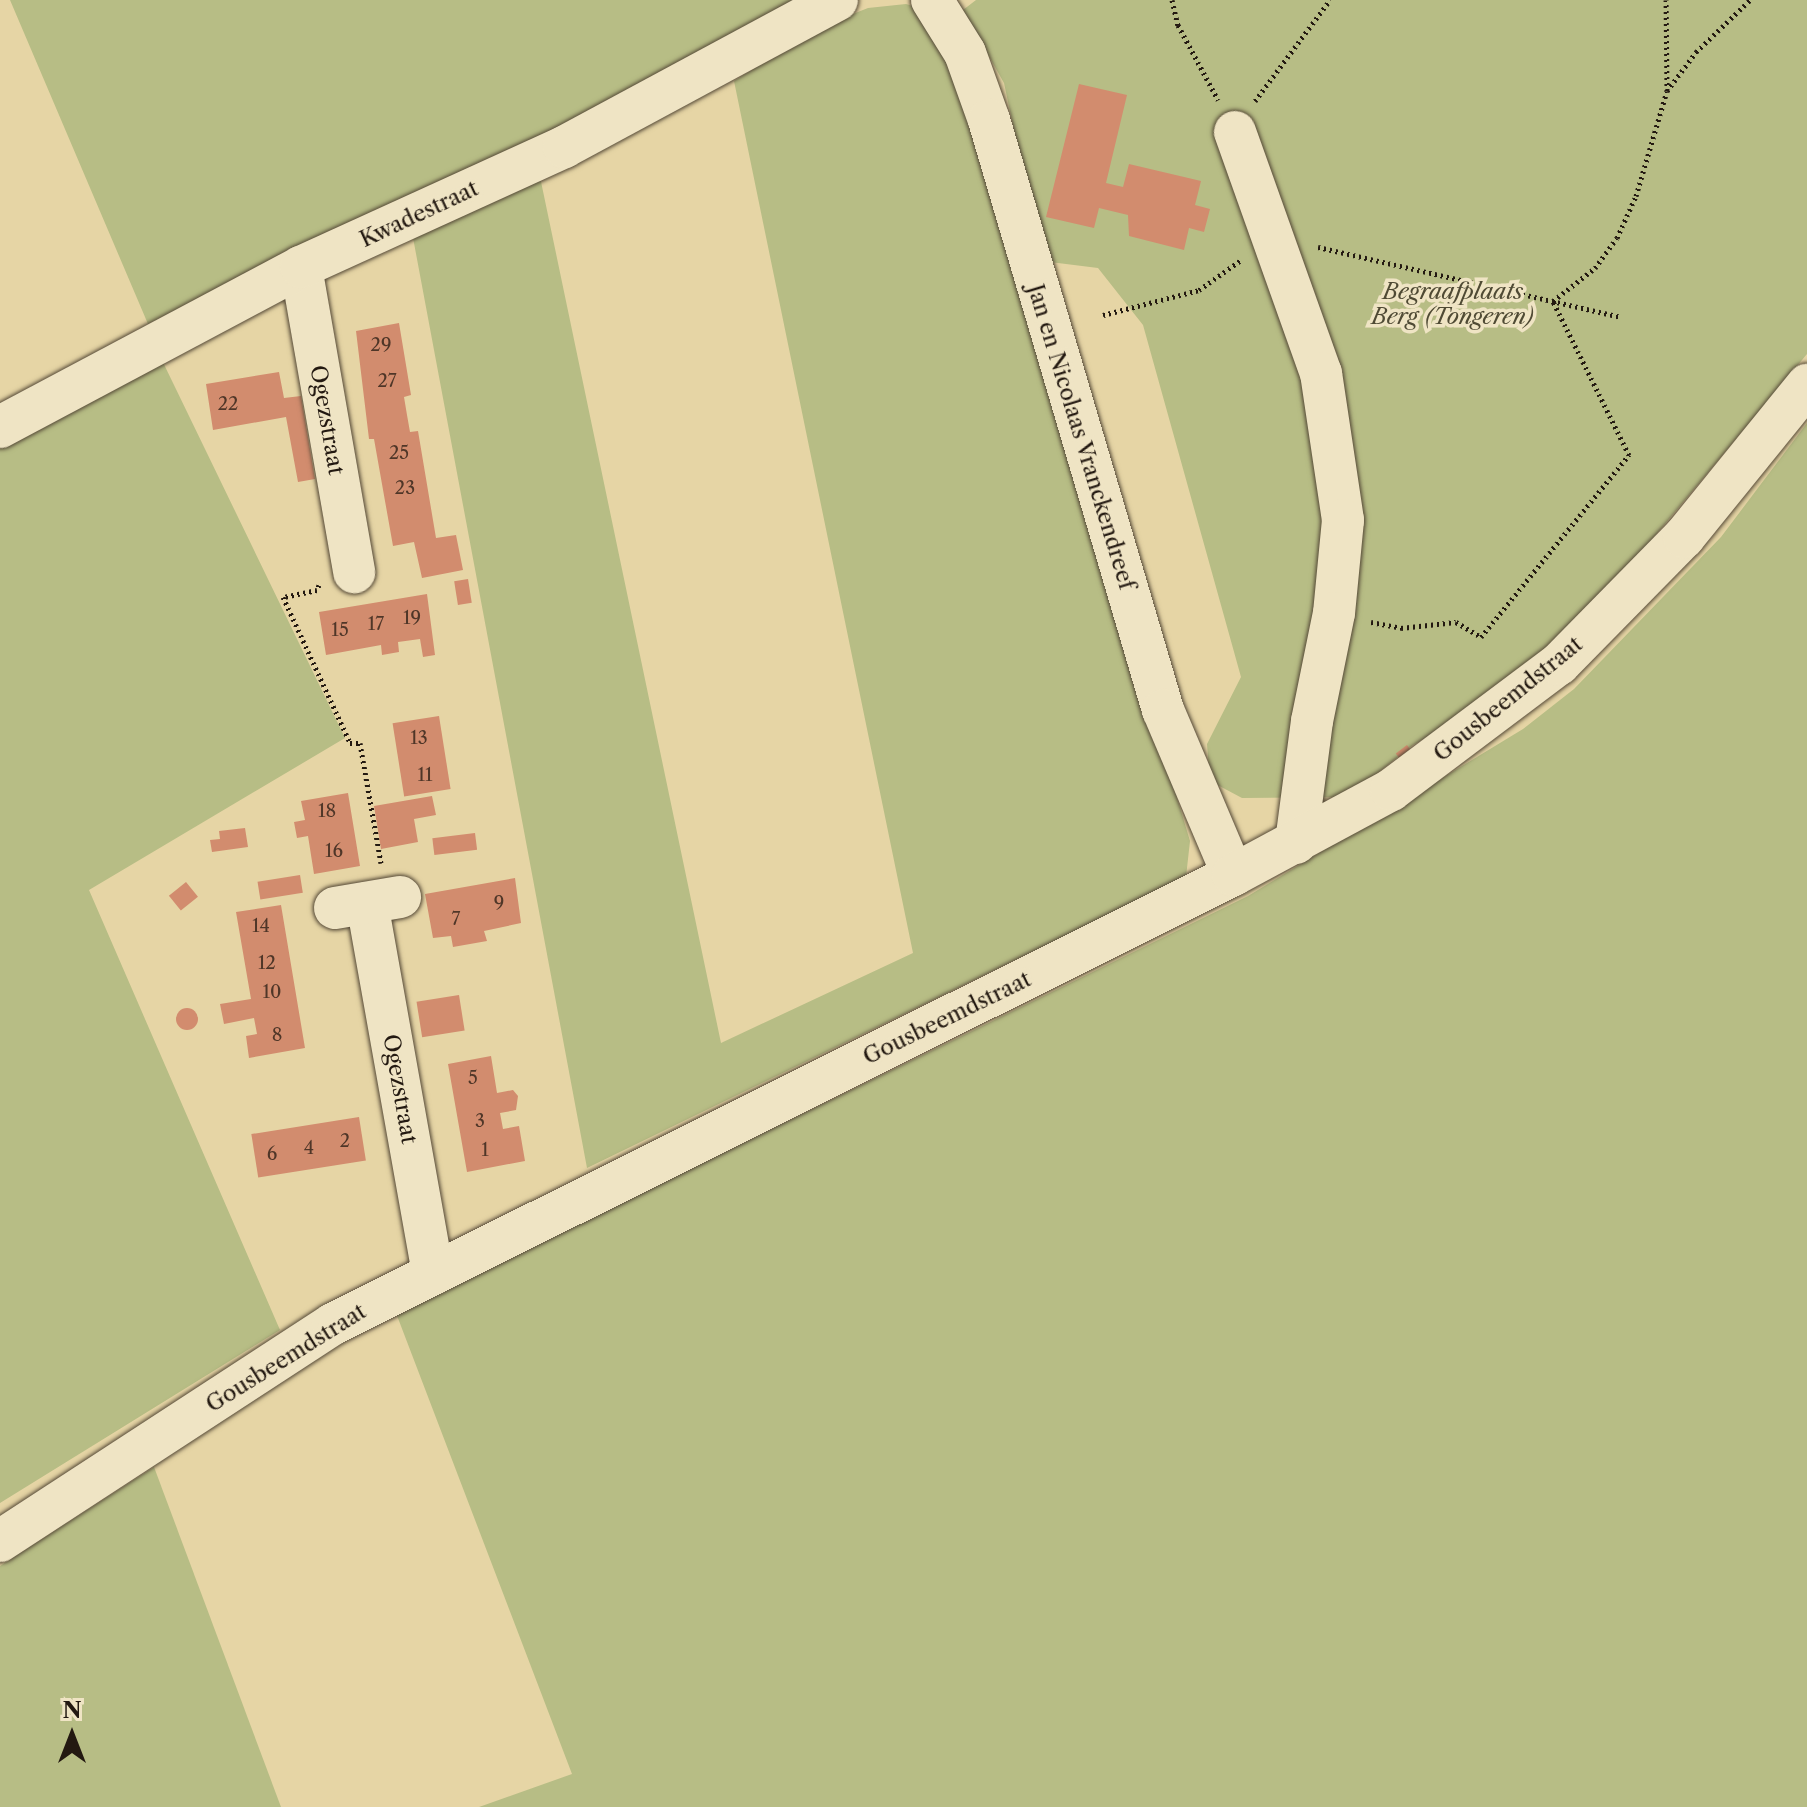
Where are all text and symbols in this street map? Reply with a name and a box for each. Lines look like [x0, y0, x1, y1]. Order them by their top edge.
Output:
street label: Kwadestraat [356, 175, 482, 253]
park label: Begraafplaats Berg (Tongeren) [1372, 278, 1534, 330]
street label: Jan en Nicolaas Vranckendreef [1022, 281, 1140, 593]
house number: 29 [371, 334, 391, 356]
street label: Ogezstraat [304, 363, 350, 477]
house number: 27 [377, 370, 397, 392]
house number: 22 [218, 393, 238, 415]
house number: 25 [389, 442, 409, 464]
house number: 23 [395, 477, 415, 499]
house number: 19 [403, 607, 421, 629]
house number: 17 [368, 613, 384, 635]
house number: 15 [331, 619, 349, 641]
street label: Gousbeemdstraat [1428, 631, 1588, 767]
house number: 13 [410, 727, 428, 749]
house number: 11 [417, 764, 433, 786]
house number: 18 [318, 800, 336, 822]
house number: 16 [325, 840, 343, 862]
house number: 9 [494, 892, 504, 914]
house number: 7 [452, 908, 460, 930]
house number: 14 [252, 915, 270, 937]
house number: 12 [258, 952, 276, 974]
street label: Gousbeemdstraat [859, 966, 1035, 1070]
house number: 10 [263, 981, 281, 1003]
house number: 8 [272, 1024, 282, 1046]
street label: Ogezstraat [377, 1032, 423, 1146]
house number: 5 [468, 1067, 478, 1089]
house number: 3 [475, 1110, 485, 1132]
house number: 2 [340, 1130, 350, 1152]
house number: 4 [304, 1137, 314, 1159]
house number: 1 [481, 1139, 489, 1161]
house number: 6 [267, 1143, 277, 1165]
street label: Gousbeemdstraat [201, 1298, 371, 1418]
north arrow [32, 1695, 112, 1775]
text: N [62, 1697, 82, 1724]

